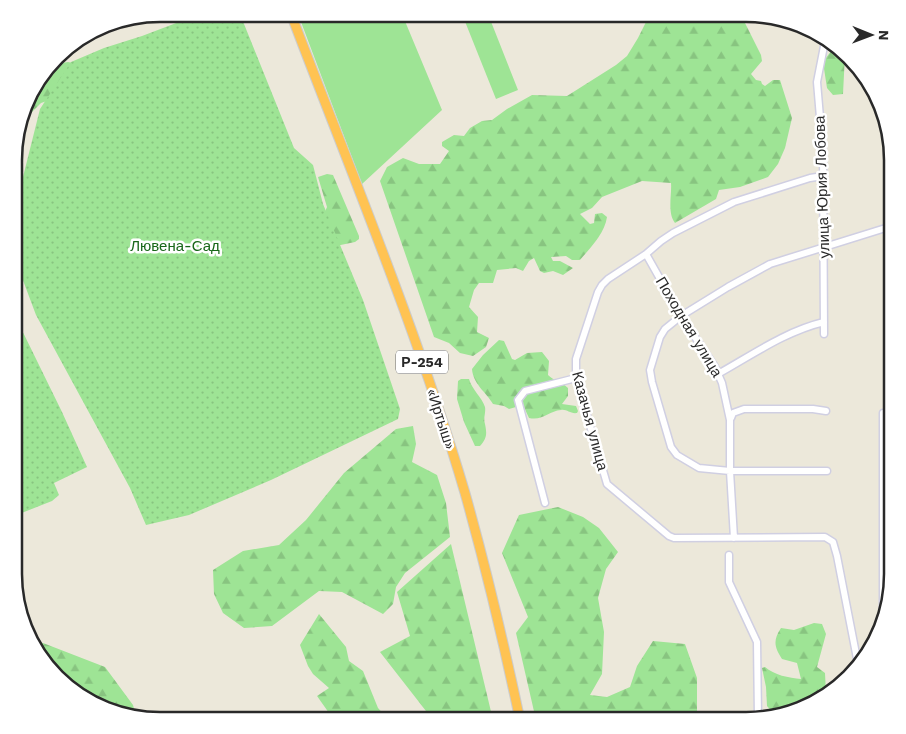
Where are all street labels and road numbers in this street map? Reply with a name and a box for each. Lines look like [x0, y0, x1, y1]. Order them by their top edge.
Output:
street label: улица Юрия Лобова [810, 115, 833, 259]
street label: Походная улица [652, 273, 726, 381]
road number: Р-254 [396, 351, 448, 374]
street label: Казачья улица [568, 369, 612, 473]
street label: «Иртыш» [423, 386, 459, 452]

